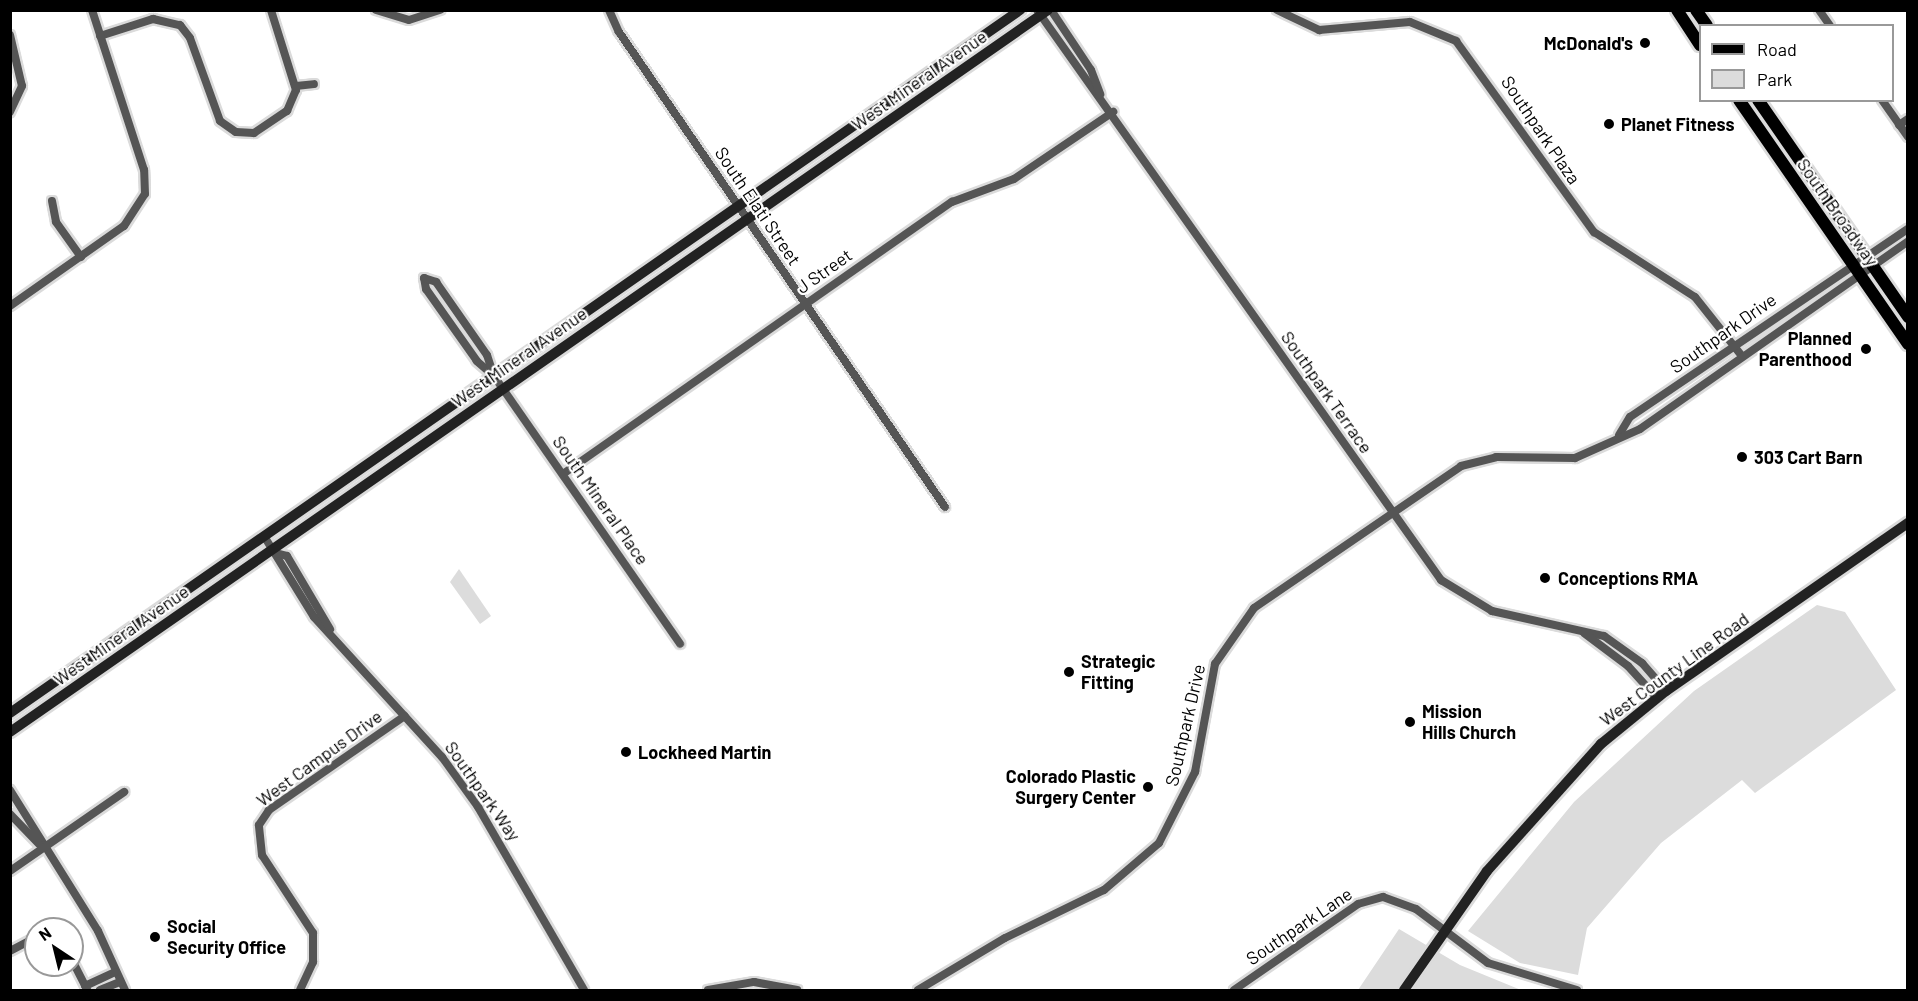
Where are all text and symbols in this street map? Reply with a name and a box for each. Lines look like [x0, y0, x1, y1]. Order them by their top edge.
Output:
legend [1699, 24, 1894, 102]
street label: West Mineral Avenue [847, 25, 991, 135]
place label: McDonald's [1544, 32, 1633, 54]
marker: McDonald's [1638, 36, 1652, 50]
text: Road [1757, 38, 1797, 60]
text: Park [1757, 68, 1792, 90]
street label: Southpark Plaza [1497, 72, 1585, 188]
place label: Planet Fitness [1621, 113, 1734, 135]
marker: Planet Fitness [1602, 117, 1616, 131]
street label: South Elati Street [711, 143, 805, 269]
street label: South Broadway [1793, 154, 1883, 270]
street label: J Street [792, 244, 856, 298]
street label: Southpark Drive [1666, 288, 1780, 378]
street label: West Mineral Avenue [447, 302, 591, 412]
street label: Southpark Terrace [1277, 327, 1377, 457]
place label: Planned Parenthood [1759, 328, 1852, 370]
marker: Planned Parenthood [1857, 340, 1875, 358]
street label: South Mineral Place [548, 431, 654, 569]
place label: 303 Cart Barn [1754, 446, 1862, 468]
marker: 303 Cart Barn [1735, 450, 1749, 464]
place label: Conceptions RMA [1558, 567, 1698, 589]
marker: Conceptions RMA [1536, 569, 1554, 587]
street label: West Mineral Avenue [49, 580, 193, 690]
street label: West County Line Road [1595, 608, 1753, 730]
place label: Strategic Fitting [1081, 651, 1155, 694]
street label: Southpark Drive [1160, 662, 1210, 788]
marker: Strategic Fitting [1062, 665, 1076, 679]
place label: Mission Hills Church [1422, 701, 1516, 744]
street label: West Campus Drive [252, 705, 386, 811]
marker: Mission Hills Church [1403, 715, 1417, 729]
street label: Southpark Way [441, 737, 525, 845]
place label: Lockheed Martin [638, 741, 771, 763]
marker: Lockheed Martin [619, 745, 633, 759]
place label: Colorado Plastic Surgery Center [1006, 766, 1136, 808]
marker: Colorado Plastic Surgery Center [1141, 780, 1155, 794]
street label: Southpark Lane [1242, 883, 1356, 969]
place label: Social Security Office [167, 916, 286, 958]
north arrow [24, 917, 84, 977]
text: N [35, 923, 54, 944]
marker: Social Security Office [148, 930, 162, 944]

